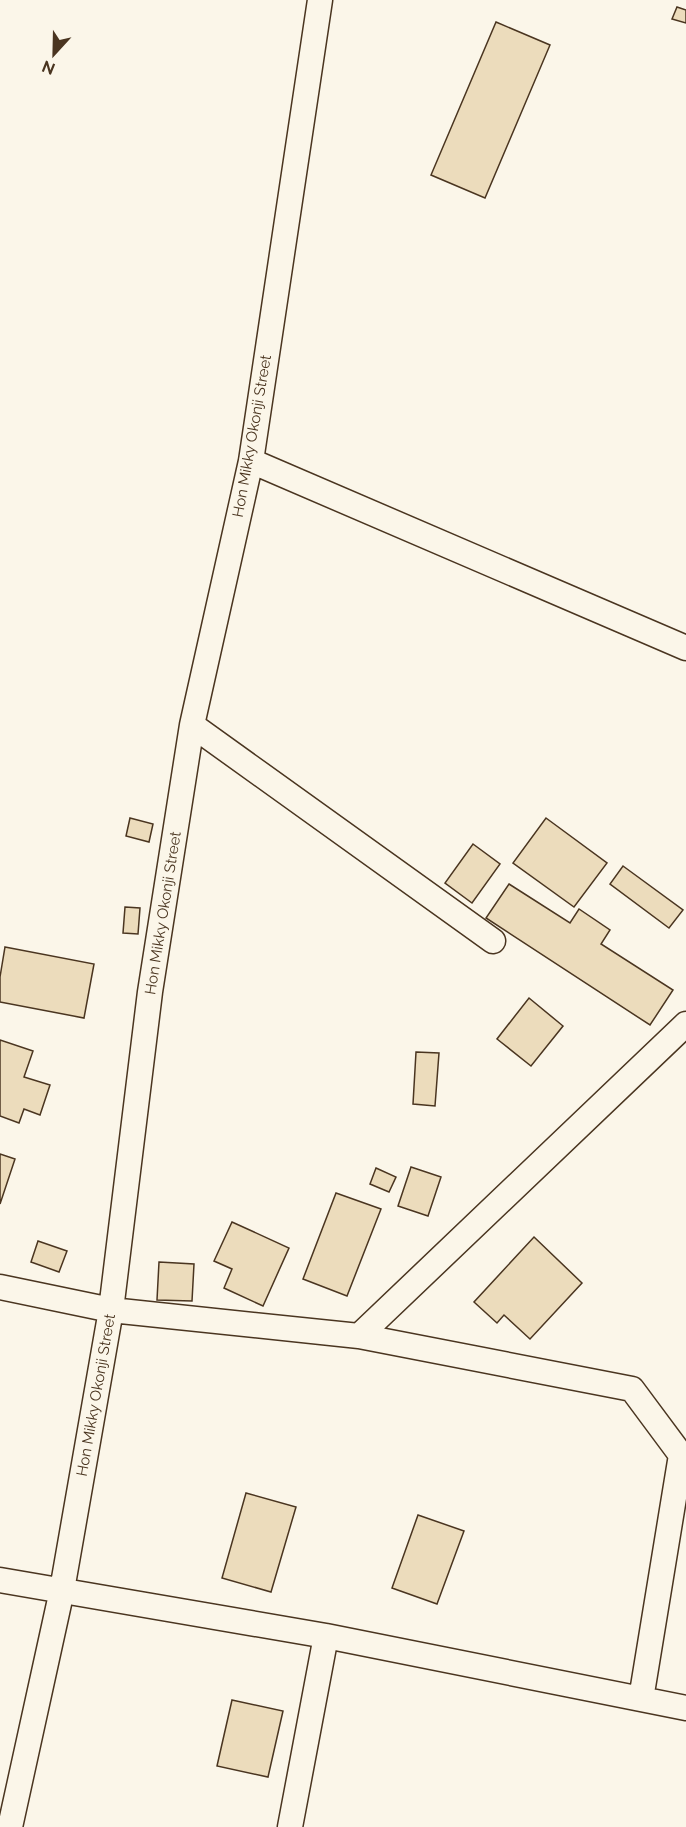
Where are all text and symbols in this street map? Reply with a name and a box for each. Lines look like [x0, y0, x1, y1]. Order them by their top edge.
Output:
north arrow [24, 24, 84, 84]
text: N [39, 56, 58, 79]
street label: Hon Mikky Okonji Street [229, 353, 275, 519]
street label: Hon Mikky Okonji Street [141, 830, 185, 996]
street label: Hon Mikky Okonji Street [73, 1312, 119, 1478]

